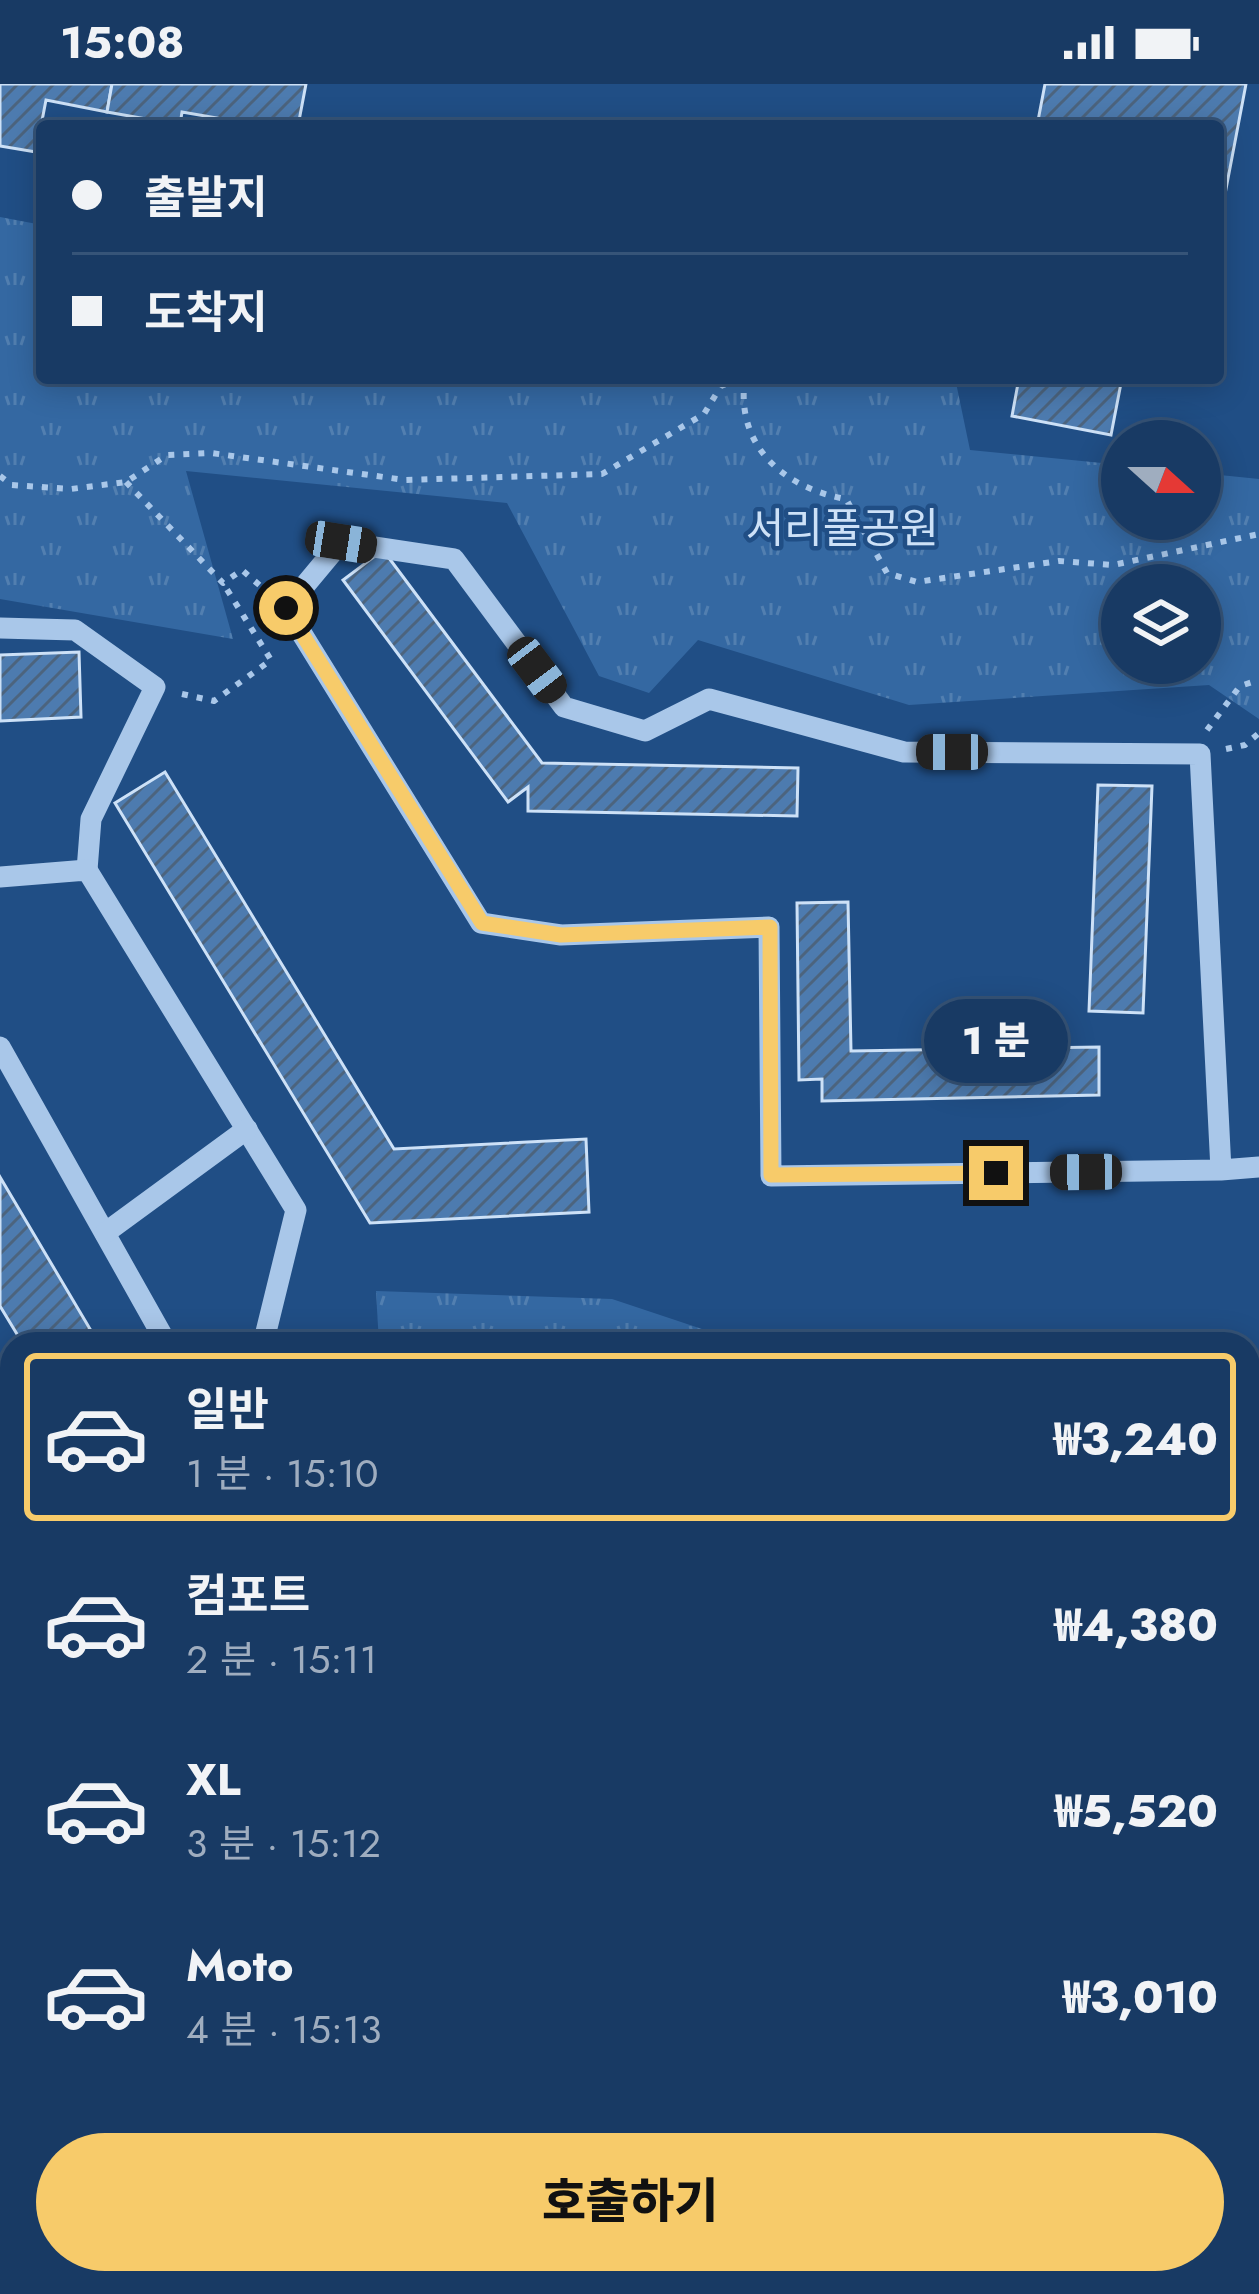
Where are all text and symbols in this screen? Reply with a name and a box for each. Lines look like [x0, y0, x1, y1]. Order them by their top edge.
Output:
text: 15:08 [60, 10, 184, 75]
text: 출발지 [144, 165, 268, 230]
text: 도착지 [144, 280, 268, 345]
north arrow [1101, 420, 1221, 540]
map controls [1101, 420, 1221, 684]
park label: 서리풀공원 [745, 498, 939, 559]
car [303, 519, 379, 565]
button: layers [1101, 564, 1221, 684]
route start [259, 581, 313, 635]
car [501, 630, 573, 710]
car [916, 734, 988, 770]
callout: 1 분 [924, 999, 1068, 1083]
text: 1 분 [962, 1012, 1030, 1069]
route end [969, 1146, 1023, 1200]
car [1050, 1153, 1122, 1191]
text: 일반 [186, 1377, 269, 1442]
icon: car [42, 1383, 150, 1491]
text: ₩3,240 [1054, 1407, 1218, 1472]
text: 1 분 · 15:10 [186, 1445, 378, 1502]
text: 컴포트 [186, 1563, 310, 1628]
icon: car [42, 1569, 150, 1677]
text: ₩4,380 [1054, 1593, 1218, 1658]
text: 2 분 · 15:11 [186, 1631, 377, 1688]
text: XL [186, 1747, 241, 1812]
icon: car [42, 1755, 150, 1863]
text: ₩5,520 [1055, 1779, 1218, 1844]
text: 3 분 · 15:12 [186, 1815, 381, 1872]
text: Moto [186, 1933, 294, 1998]
icon: car [42, 1941, 150, 2049]
text: ₩3,010 [1063, 1965, 1218, 2030]
text: 4 분 · 15:13 [186, 2001, 382, 2058]
button: 호출하기 [36, 2133, 1224, 2271]

